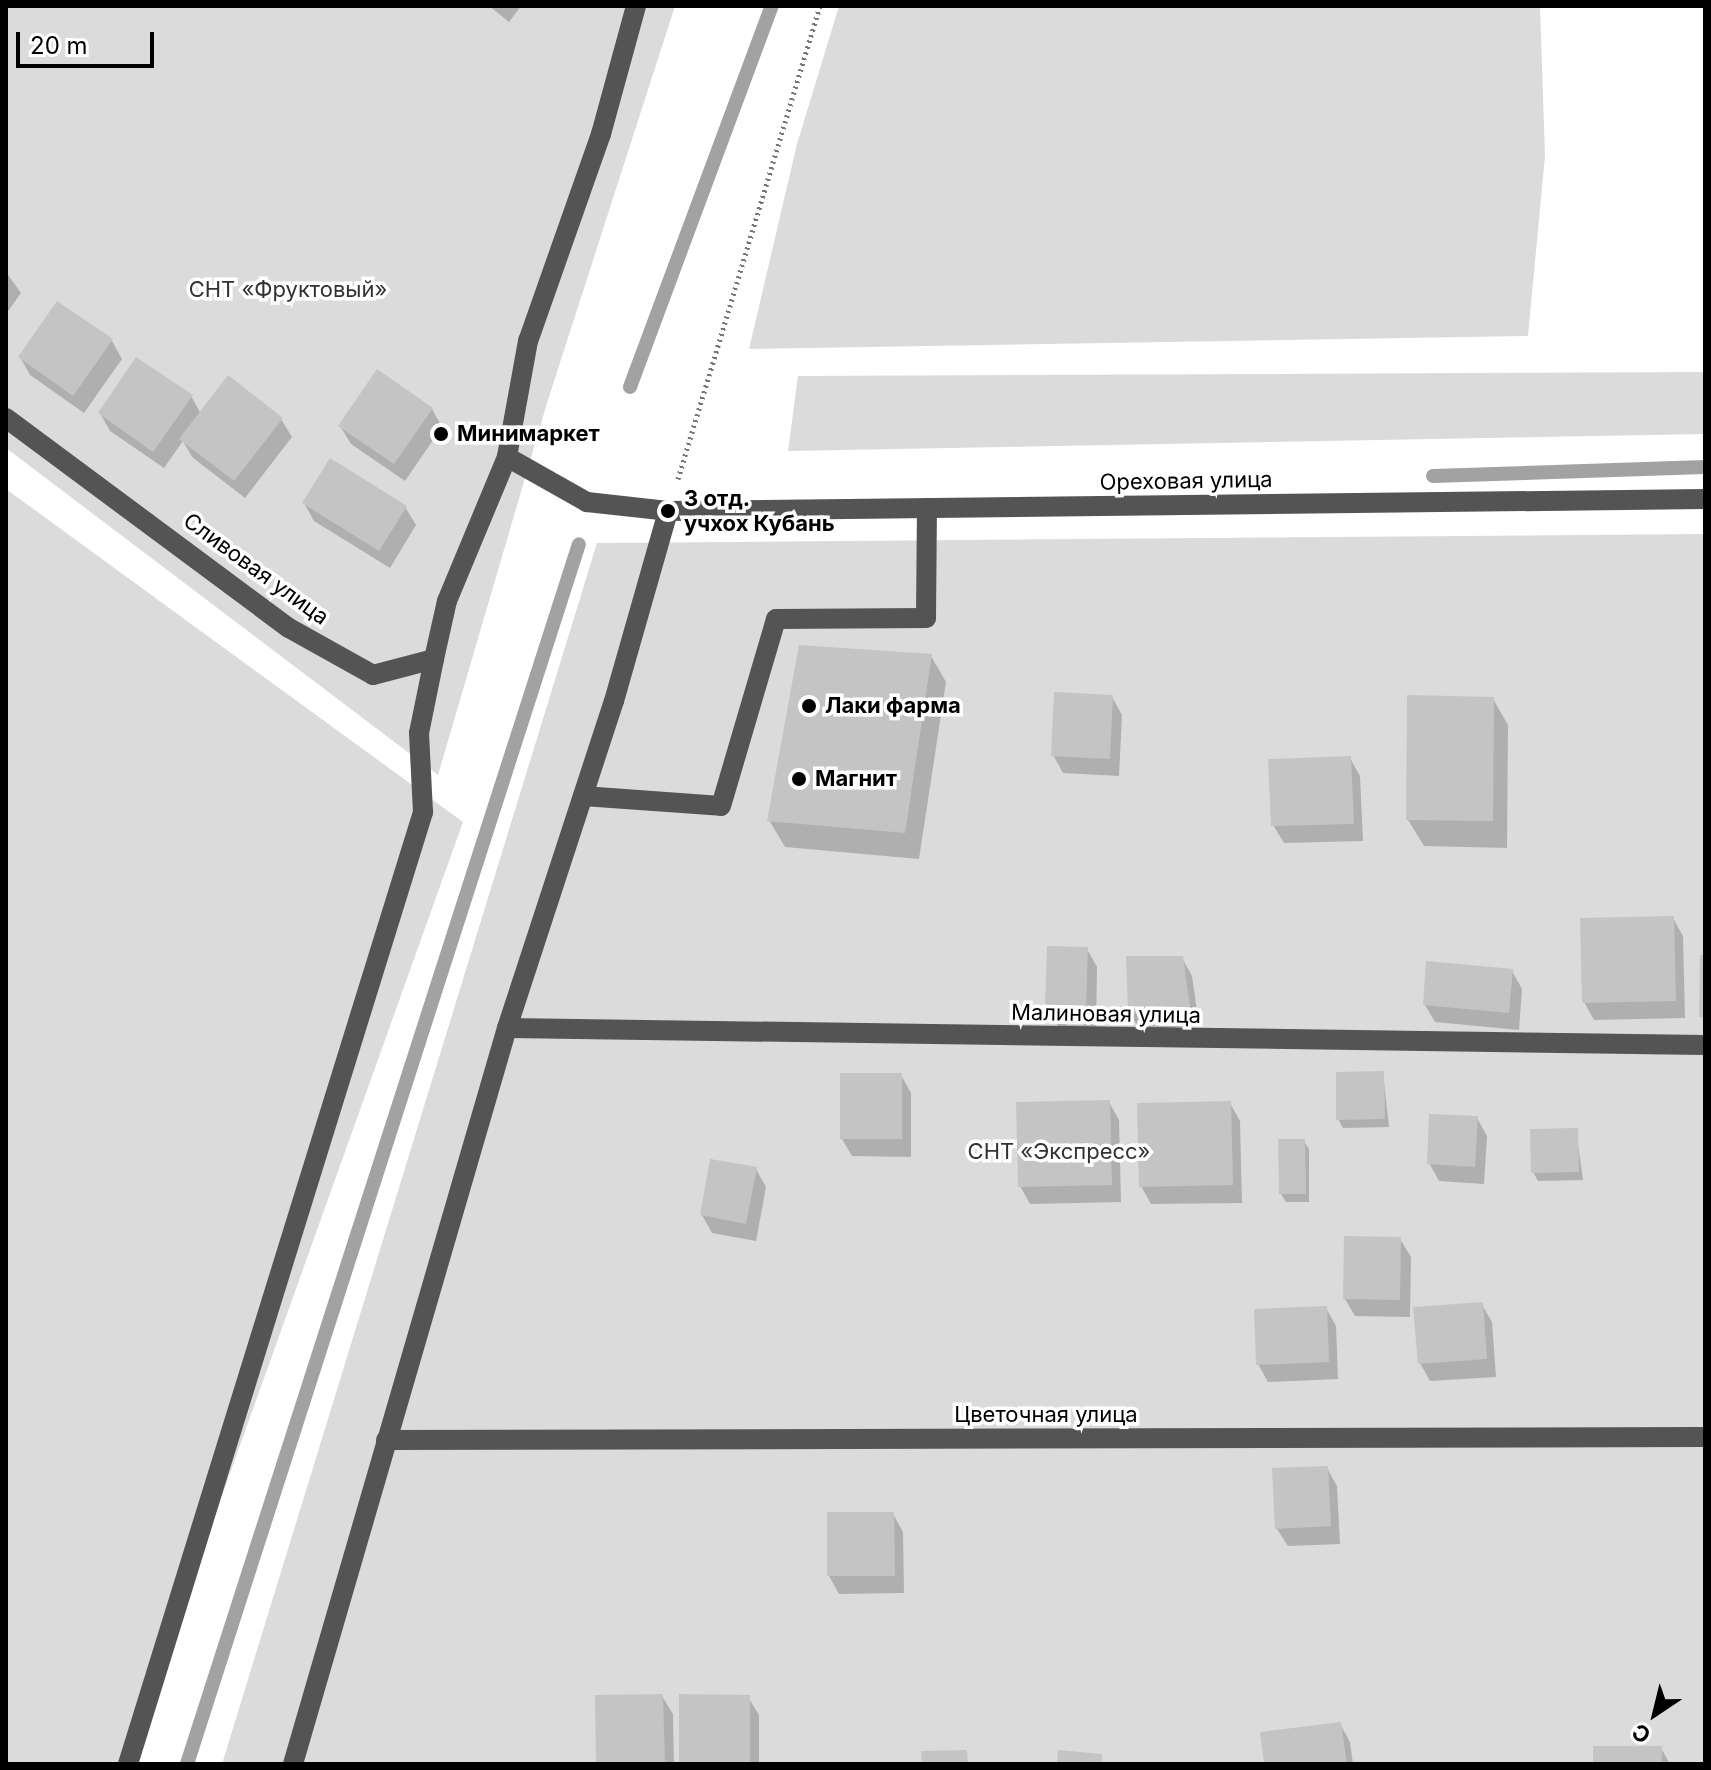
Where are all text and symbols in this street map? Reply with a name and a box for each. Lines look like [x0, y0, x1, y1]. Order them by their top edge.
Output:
scale bar [20, 16, 158, 66]
text: 20 m [30, 31, 88, 60]
park label: СНТ «Фруктовый» [189, 277, 387, 303]
place label: Минимаркет [457, 421, 600, 447]
marker: Минимаркет [432, 425, 450, 443]
street label: Ореховая улица [1099, 466, 1273, 496]
place label: 3 отд. учхох Кубань [684, 485, 835, 536]
marker: 3 отд. учхох Кубань [659, 502, 677, 520]
street label: Сливовая улица [178, 507, 334, 631]
place label: Лаки фарма [825, 693, 961, 719]
marker: Лаки фарма [800, 697, 818, 715]
place label: Магнит [815, 766, 897, 792]
marker: Магнит [790, 770, 808, 788]
street label: Малиновая улица [1011, 999, 1201, 1029]
park label: СНТ «Экспресс» [968, 1139, 1150, 1165]
street label: Цветочная улица [954, 1402, 1138, 1428]
north arrow [1615, 1674, 1695, 1754]
text: С [1627, 1718, 1655, 1749]

